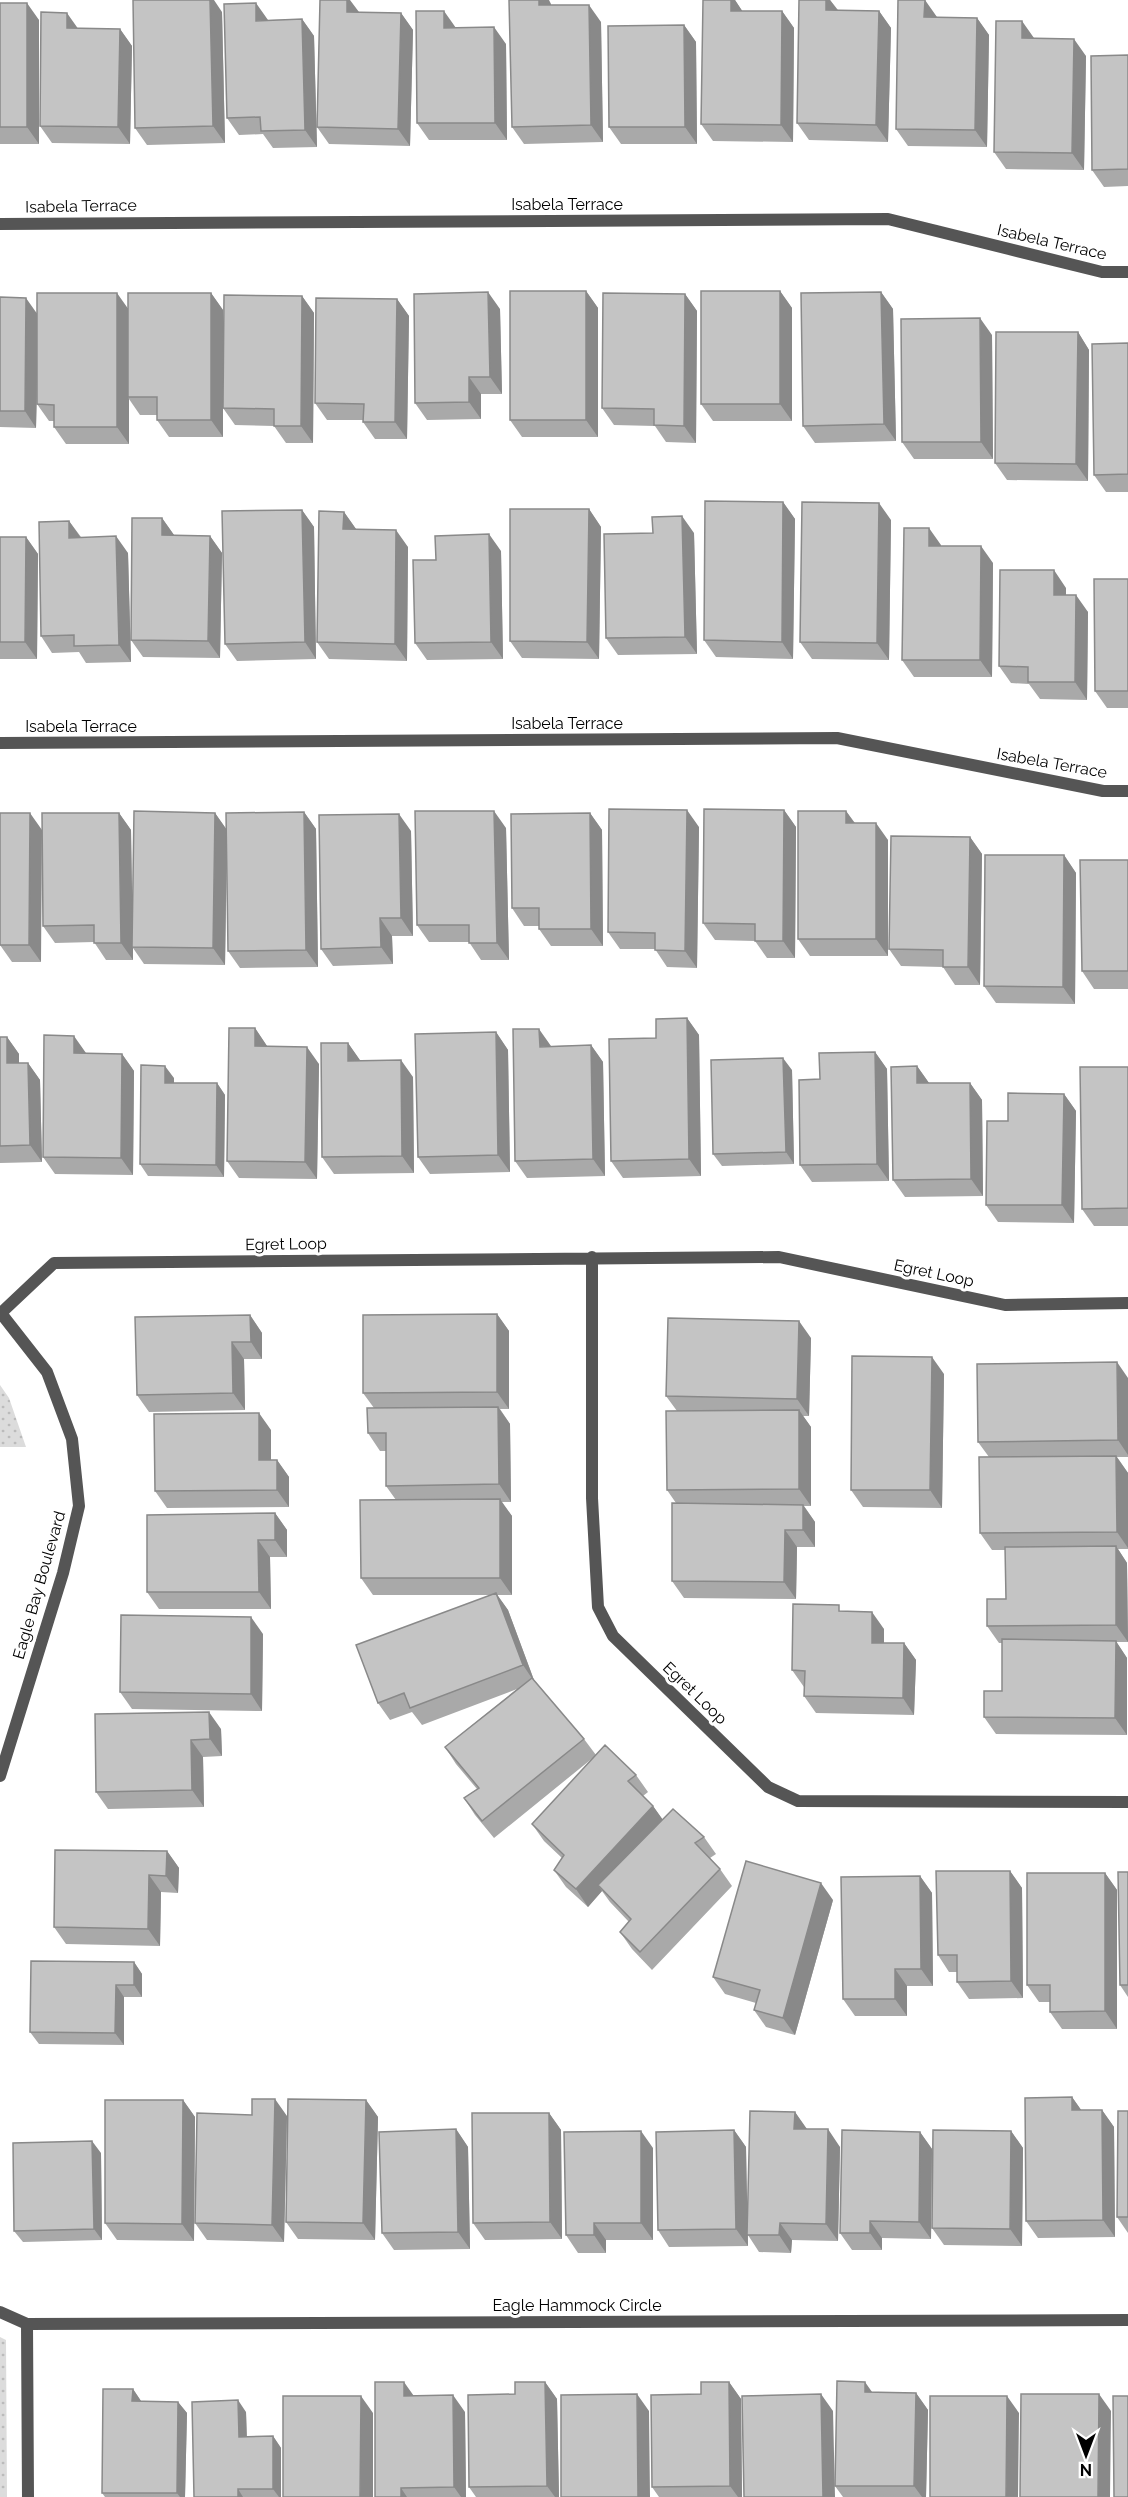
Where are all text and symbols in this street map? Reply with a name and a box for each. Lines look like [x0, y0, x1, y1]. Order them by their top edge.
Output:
street label: Isabela Terrace [511, 195, 623, 214]
street label: Isabela Terrace [25, 196, 137, 216]
street label: Isabela Terrace [995, 220, 1109, 264]
street label: Isabela Terrace [511, 714, 623, 733]
street label: Isabela Terrace [25, 717, 137, 736]
street label: Isabela Terrace [995, 744, 1109, 782]
street label: Egret Loop [245, 1234, 327, 1254]
street label: Egret Loop [892, 1255, 976, 1291]
street label: Eagle Bay Boulevard [9, 1509, 69, 1661]
street label: Egret Loop [659, 1658, 731, 1728]
street label: Eagle Hammock Circle [492, 2296, 662, 2315]
north arrow [1056, 2425, 1116, 2485]
text: N [1080, 2460, 1092, 2479]

